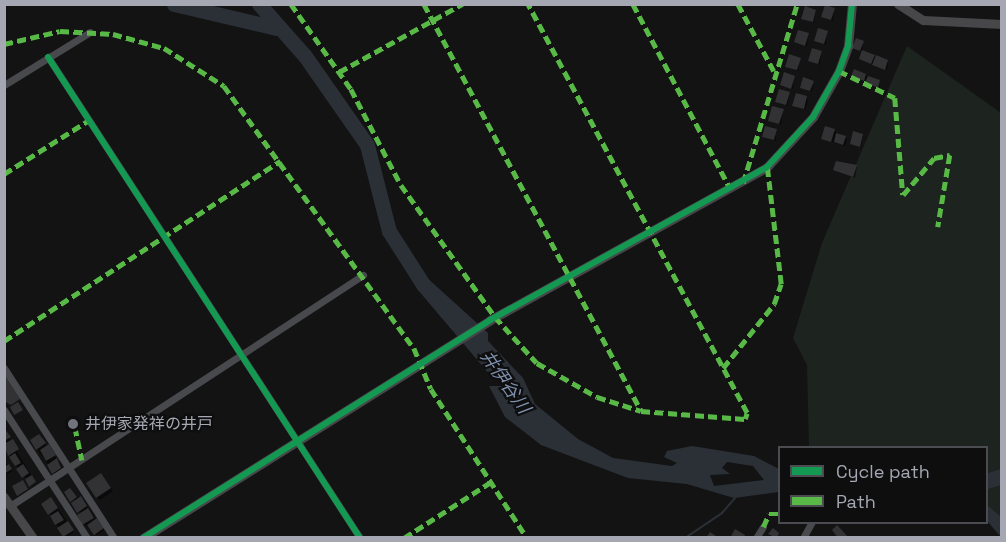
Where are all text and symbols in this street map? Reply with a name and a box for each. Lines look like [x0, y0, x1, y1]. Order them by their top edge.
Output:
water label: 井伊谷川 [476, 346, 534, 418]
place label: 井伊家発祥の井戸 [85, 414, 213, 434]
marker: 井伊家発祥の井戸 [66, 417, 80, 431]
legend [778, 446, 988, 524]
text: Cycle path [836, 460, 930, 483]
text: Path [836, 490, 876, 513]

